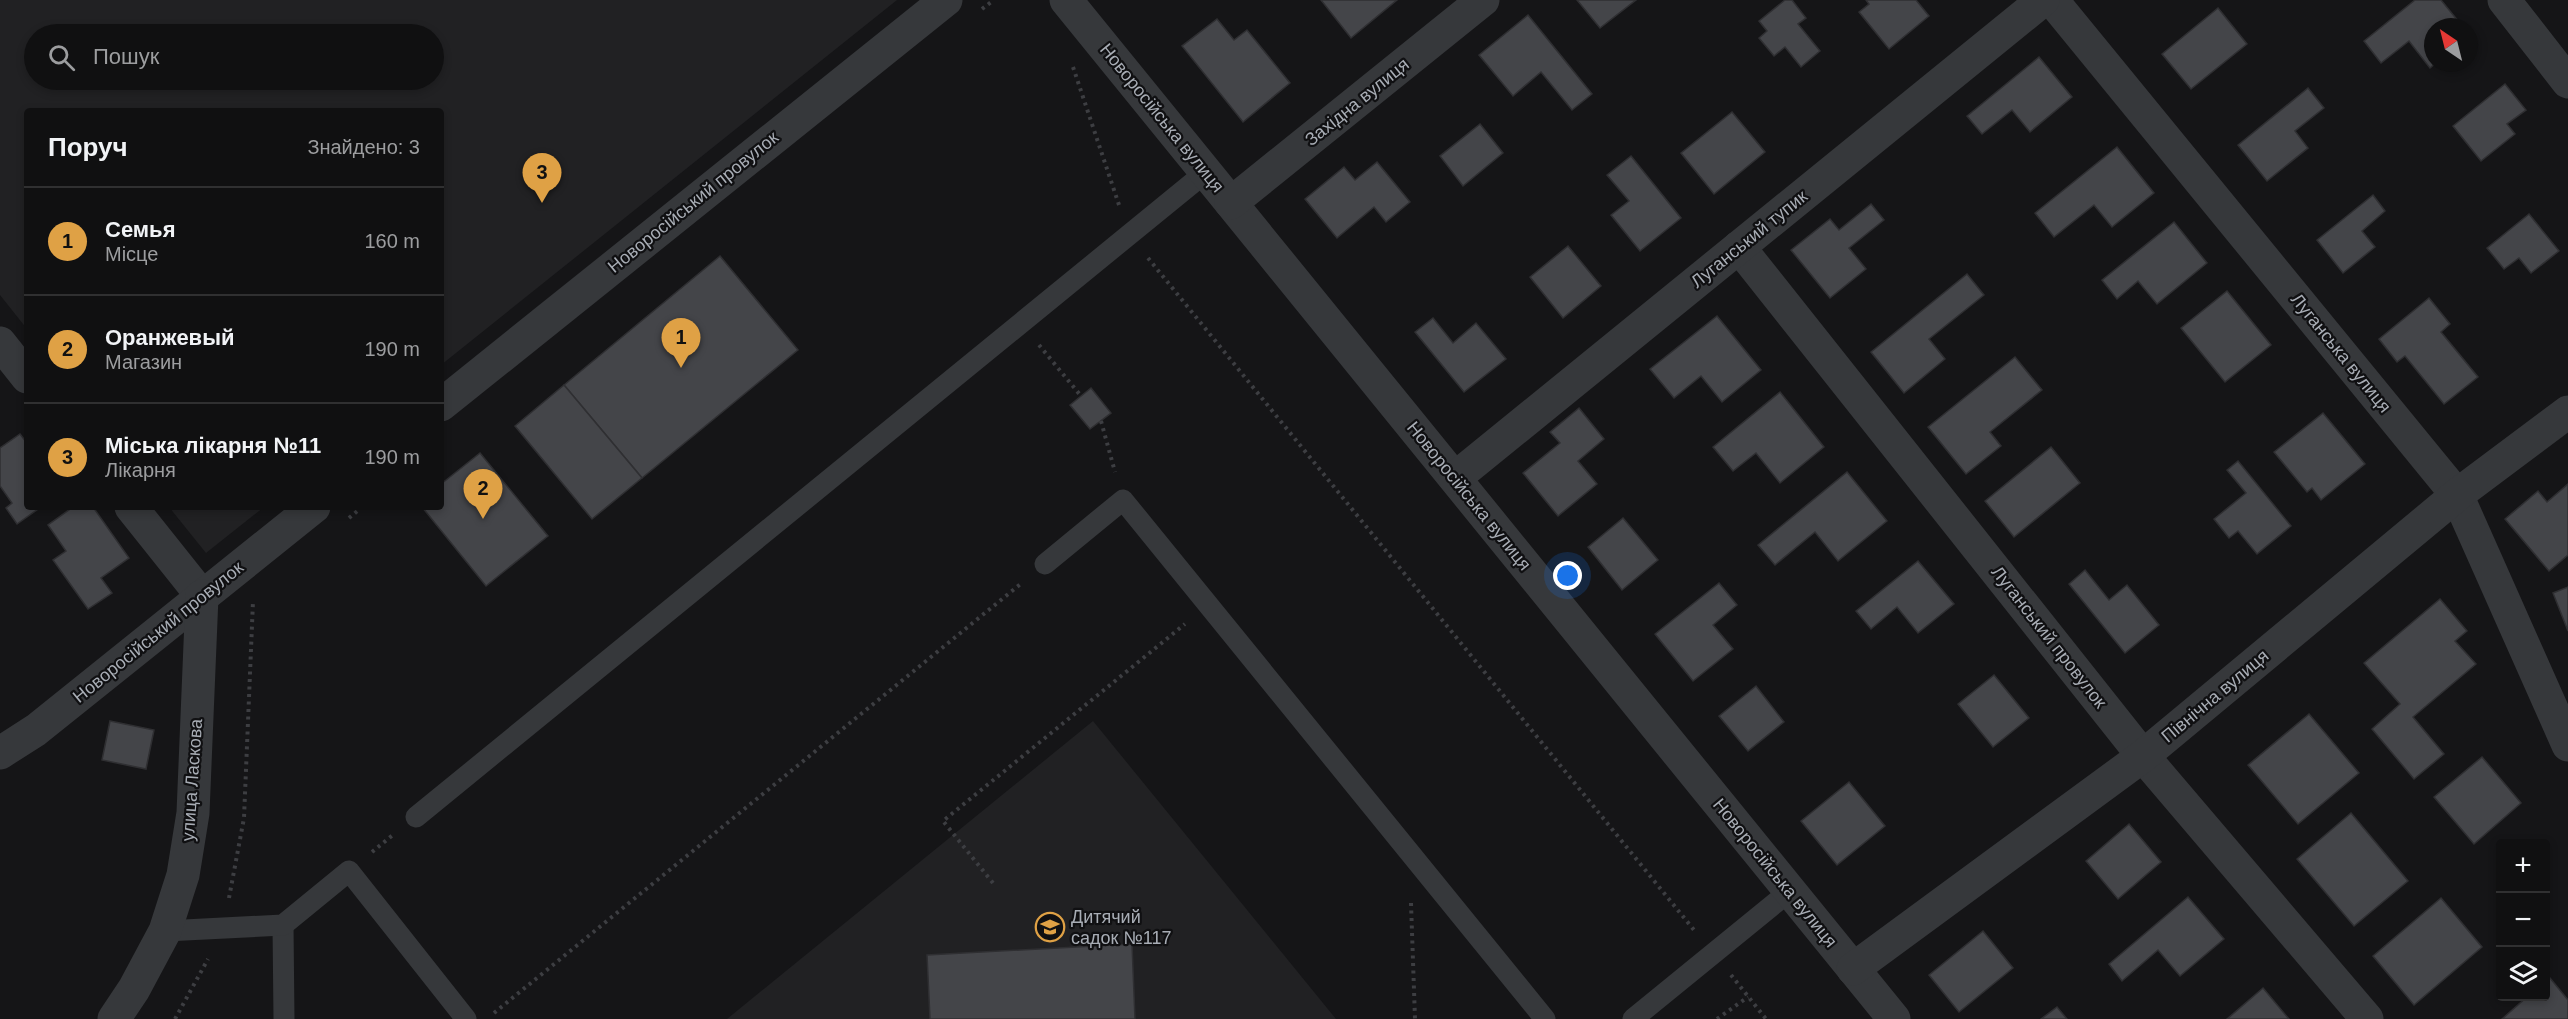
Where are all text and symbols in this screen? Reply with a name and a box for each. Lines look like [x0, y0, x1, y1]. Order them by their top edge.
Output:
north arrow [2424, 18, 2478, 72]
search box [24, 24, 444, 90]
street label: Новоросійська вулиця [1096, 40, 1228, 196]
icon: search [45, 41, 78, 74]
text: Пошук [93, 44, 159, 69]
street label: Західна вулиця [1301, 54, 1413, 150]
street label: Новоросійський провулок [604, 127, 782, 277]
text: Поруч [48, 132, 128, 162]
text: Знайдено: 3 [307, 136, 420, 158]
pin: 3 [522, 154, 562, 203]
street label: Луганський тупик [1687, 186, 1811, 292]
text: Семья [105, 217, 175, 242]
text: 1 [62, 230, 73, 252]
text: 160 m [364, 230, 420, 252]
text: Місце [105, 243, 158, 265]
street label: Луганська вулиця [2287, 290, 2395, 416]
pin: 1 [662, 318, 700, 368]
text: Оранжевый [105, 325, 234, 350]
text: 2 [62, 338, 73, 360]
text: 190 m [364, 338, 420, 360]
text: Магазин [105, 351, 182, 373]
street label: Новоросійська вулиця [1403, 418, 1535, 574]
text: Міська лікарня №11 [105, 433, 321, 458]
text: 3 [62, 446, 73, 468]
text: 190 m [364, 446, 420, 468]
text: Лікарня [105, 459, 176, 481]
pin: 2 [464, 470, 502, 519]
street label: Новоросійський провулок [69, 557, 247, 707]
your location [1553, 561, 1582, 590]
street label: Луганський провулок [1987, 562, 2111, 712]
street label: Північна вулиця [2158, 646, 2272, 746]
street label: улица Ласкова [178, 717, 206, 842]
street label: Новоросійська вулиця [1709, 795, 1841, 951]
map controls [2496, 839, 2550, 1001]
button: + [2496, 839, 2550, 893]
button: − [2496, 893, 2550, 947]
place label: Дитячий садок №117 [1071, 907, 1171, 948]
school or university icon: Дитячий садок №117 [1034, 911, 1066, 943]
button: layers [2496, 947, 2550, 1001]

